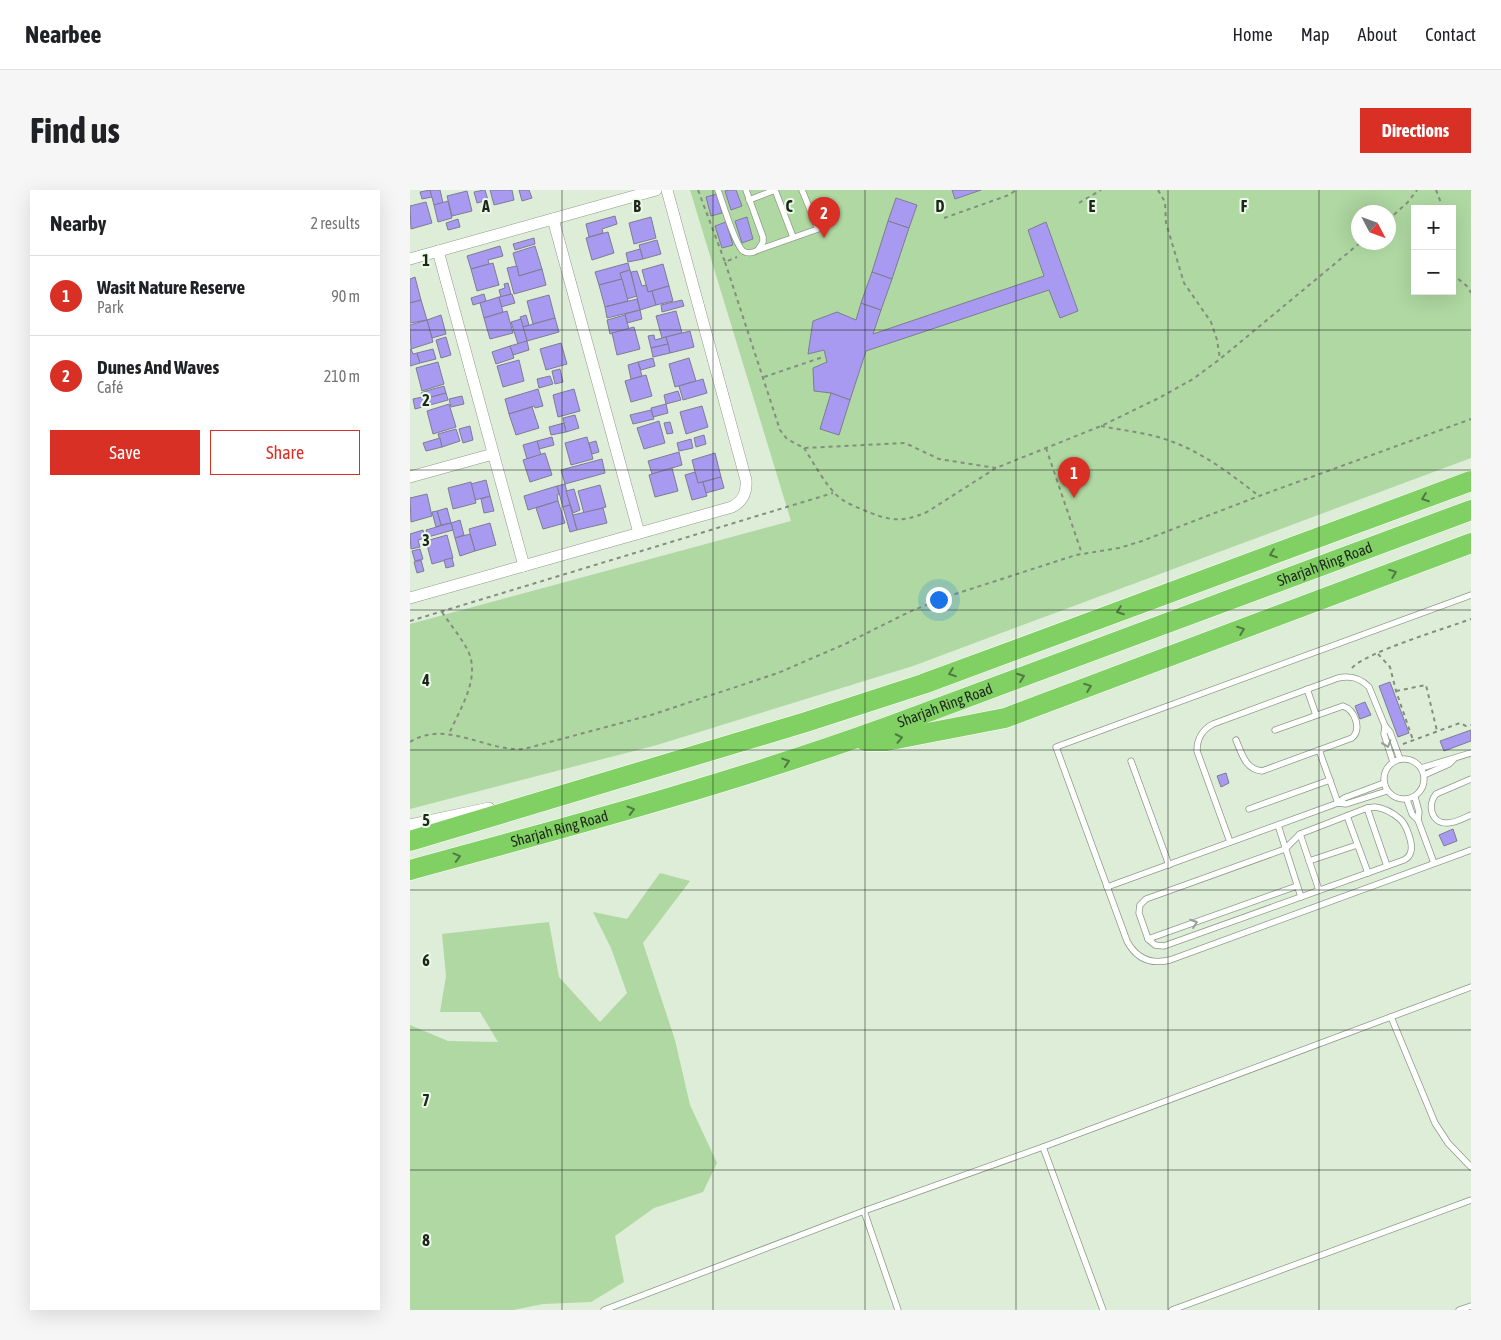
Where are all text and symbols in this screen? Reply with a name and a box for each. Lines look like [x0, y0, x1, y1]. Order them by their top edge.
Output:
text: Nearbee [25, 21, 101, 48]
text: Home [1233, 24, 1273, 45]
text: Map [1301, 24, 1330, 45]
text: About [1358, 24, 1397, 45]
text: Contact [1425, 24, 1476, 45]
button: Directions [1360, 108, 1471, 153]
text: Find us [30, 110, 120, 150]
text: A [481, 197, 490, 215]
text: B [633, 197, 641, 215]
text: C [785, 197, 793, 215]
pin: 2 [808, 197, 840, 238]
text: D [936, 197, 945, 215]
text: E [1089, 197, 1096, 215]
text: F [1241, 197, 1248, 215]
north arrow [1351, 205, 1396, 250]
map controls [1411, 205, 1456, 295]
button: + [1411, 205, 1456, 250]
text: Nearby [50, 211, 106, 235]
text: 2 results [310, 214, 360, 232]
button: − [1411, 250, 1456, 295]
text: 1 [422, 251, 430, 269]
text: Wasit Nature Reserve [97, 276, 245, 298]
text: 1 [62, 287, 70, 305]
text: 90 m [331, 287, 360, 305]
text: Park [97, 298, 124, 316]
text: Dunes And Waves [97, 356, 219, 378]
text: 2 [62, 367, 70, 385]
text: 210 m [324, 367, 360, 385]
text: Café [97, 378, 123, 396]
text: 2 [422, 391, 430, 409]
button: Save [50, 430, 200, 475]
button: Share [210, 430, 360, 475]
pin: 1 [1058, 457, 1090, 498]
one-way arrow [1421, 492, 1430, 502]
text: 3 [422, 531, 430, 549]
street label: Sharjah Ring Road [1275, 539, 1374, 589]
one-way arrow [1269, 548, 1278, 559]
one-way arrow [1388, 569, 1397, 579]
your location [926, 587, 952, 613]
one-way arrow [1117, 605, 1125, 615]
one-way arrow [1236, 626, 1244, 636]
one-way arrow [948, 667, 956, 677]
text: 4 [421, 671, 430, 689]
one-way arrow [1016, 673, 1025, 683]
street label: Sharjah Ring Road [895, 680, 995, 731]
one-way arrow [1084, 683, 1092, 693]
one-way arrow [894, 734, 903, 744]
one-way arrow [1381, 740, 1391, 748]
one-way arrow [781, 758, 790, 768]
one-way arrow [626, 805, 634, 815]
street label: Sharjah Ring Road [509, 807, 610, 850]
text: 5 [422, 811, 430, 829]
one-way arrow [452, 853, 461, 863]
one-way arrow [1189, 919, 1198, 929]
text: 6 [422, 951, 430, 969]
text: 7 [422, 1091, 430, 1109]
text: 8 [422, 1231, 430, 1249]

